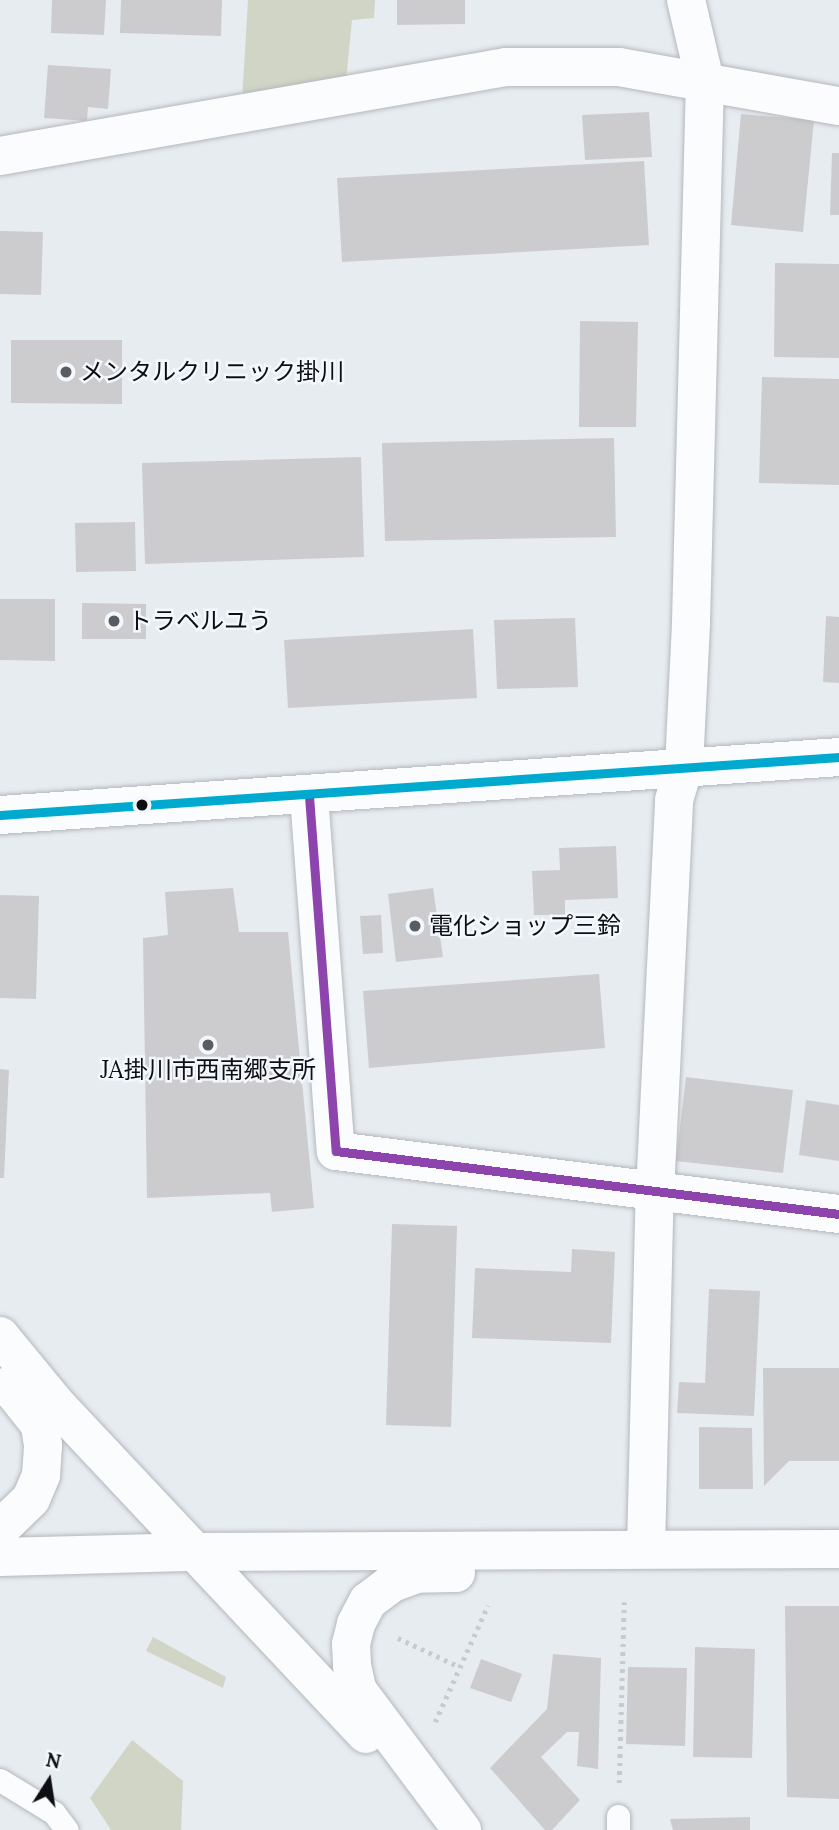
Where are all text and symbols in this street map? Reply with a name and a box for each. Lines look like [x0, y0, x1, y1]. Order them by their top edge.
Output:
place label: メンタルクリニック掛川 [80, 358, 344, 386]
marker: メンタルクリニック掛川 [58, 364, 74, 380]
place label: トラベルユう [128, 607, 272, 635]
marker: トラベルユう [106, 613, 122, 629]
unlabelled marker [135, 798, 149, 812]
place label: 電化ショップ三鈴 [429, 912, 621, 940]
marker: 電化ショップ三鈴 [407, 918, 423, 934]
marker: JA掛川市西南郷支所 [200, 1037, 216, 1053]
place label: JA掛川市西南郷支所 [100, 1056, 316, 1084]
north arrow [14, 1746, 84, 1816]
text: N [44, 1747, 63, 1774]

